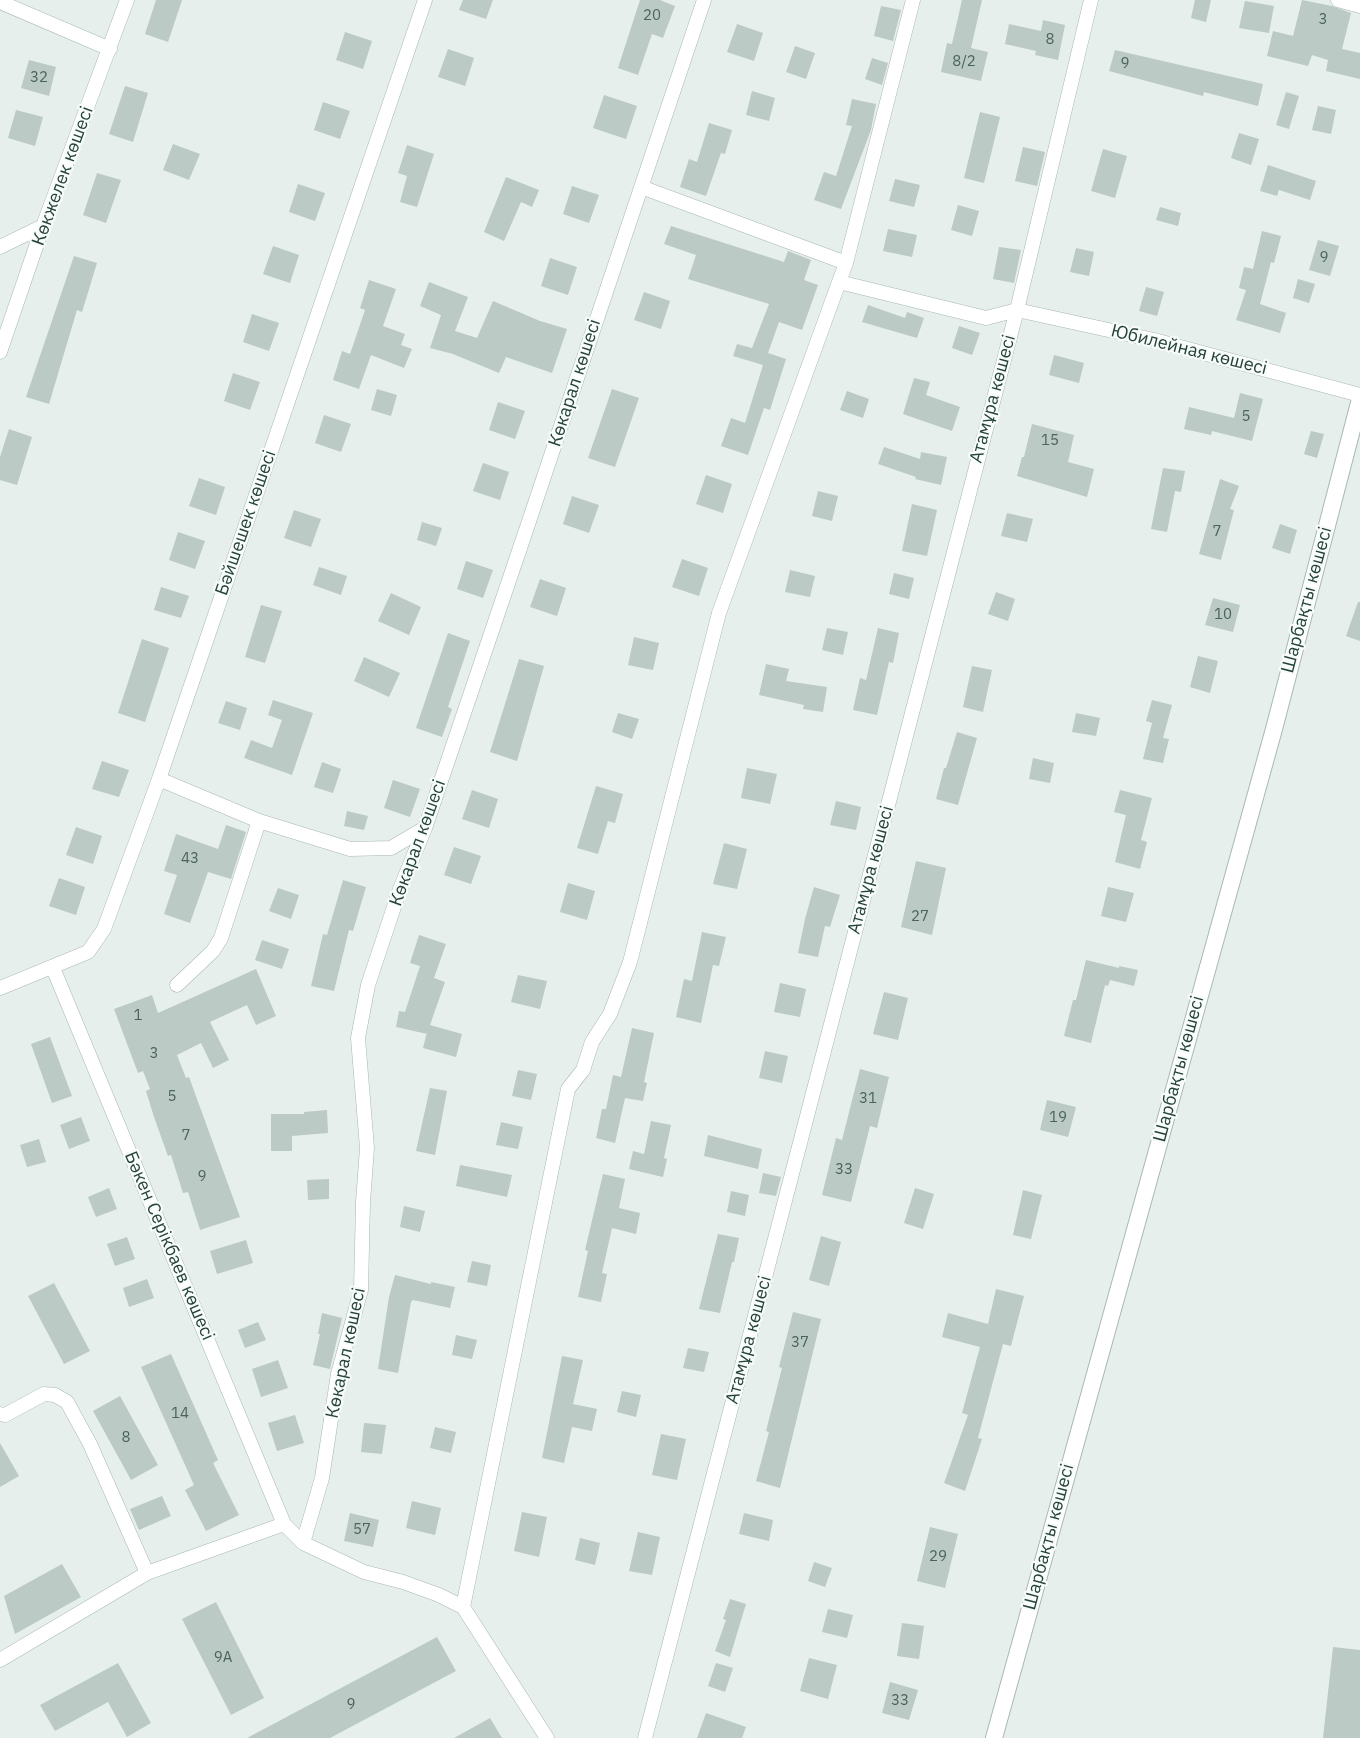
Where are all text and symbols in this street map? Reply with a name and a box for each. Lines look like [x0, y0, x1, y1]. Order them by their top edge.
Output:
house number: 20 [643, 7, 661, 25]
house number: 3 [1319, 11, 1327, 29]
house number: 8 [1046, 31, 1054, 49]
house number: 8/2 [952, 53, 976, 71]
house number: 9 [1121, 55, 1129, 73]
house number: 32 [30, 69, 48, 87]
street label: Көкжелек көшесі [28, 103, 98, 249]
house number: 9 [1320, 249, 1328, 267]
street label: Көкарал көшесі [544, 316, 606, 450]
street label: Юбилейная көшесі [1109, 320, 1269, 380]
street label: Атамұра көшесі [966, 333, 1020, 465]
house number: 5 [1242, 408, 1250, 426]
house number: 15 [1041, 432, 1059, 450]
street label: Бәйшешек көшесі [211, 448, 281, 598]
house number: 7 [1213, 523, 1221, 541]
street label: Шарбақты көшесі [1277, 525, 1337, 675]
house number: 10 [1214, 606, 1232, 624]
street label: Көкарал көшесі [385, 777, 451, 909]
street label: Атамұра көшесі [844, 804, 898, 936]
house number: 43 [181, 850, 199, 868]
house number: 27 [911, 908, 929, 926]
street label: Шарбақты көшесі [1149, 994, 1209, 1144]
house number: 1 [134, 1007, 142, 1025]
house number: 3 [150, 1045, 158, 1063]
house number: 5 [168, 1088, 176, 1106]
house number: 31 [859, 1090, 877, 1108]
house number: 19 [1049, 1109, 1067, 1127]
house number: 7 [182, 1127, 190, 1145]
street label: Бәкен Серікбаев көшесі [119, 1148, 219, 1344]
house number: 33 [835, 1161, 853, 1179]
house number: 9 [198, 1168, 206, 1186]
street label: Атамұра көшесі [722, 1274, 776, 1406]
street label: Көкарал көшесі [322, 1286, 370, 1420]
house number: 37 [791, 1334, 809, 1352]
house number: 14 [171, 1405, 189, 1423]
house number: 8 [122, 1429, 130, 1447]
street label: Шарбақты көшесі [1019, 1462, 1079, 1612]
house number: 57 [353, 1521, 371, 1539]
house number: 29 [929, 1548, 947, 1566]
house number: 9А [214, 1649, 232, 1667]
house number: 33 [891, 1692, 909, 1710]
house number: 9 [347, 1696, 355, 1714]

